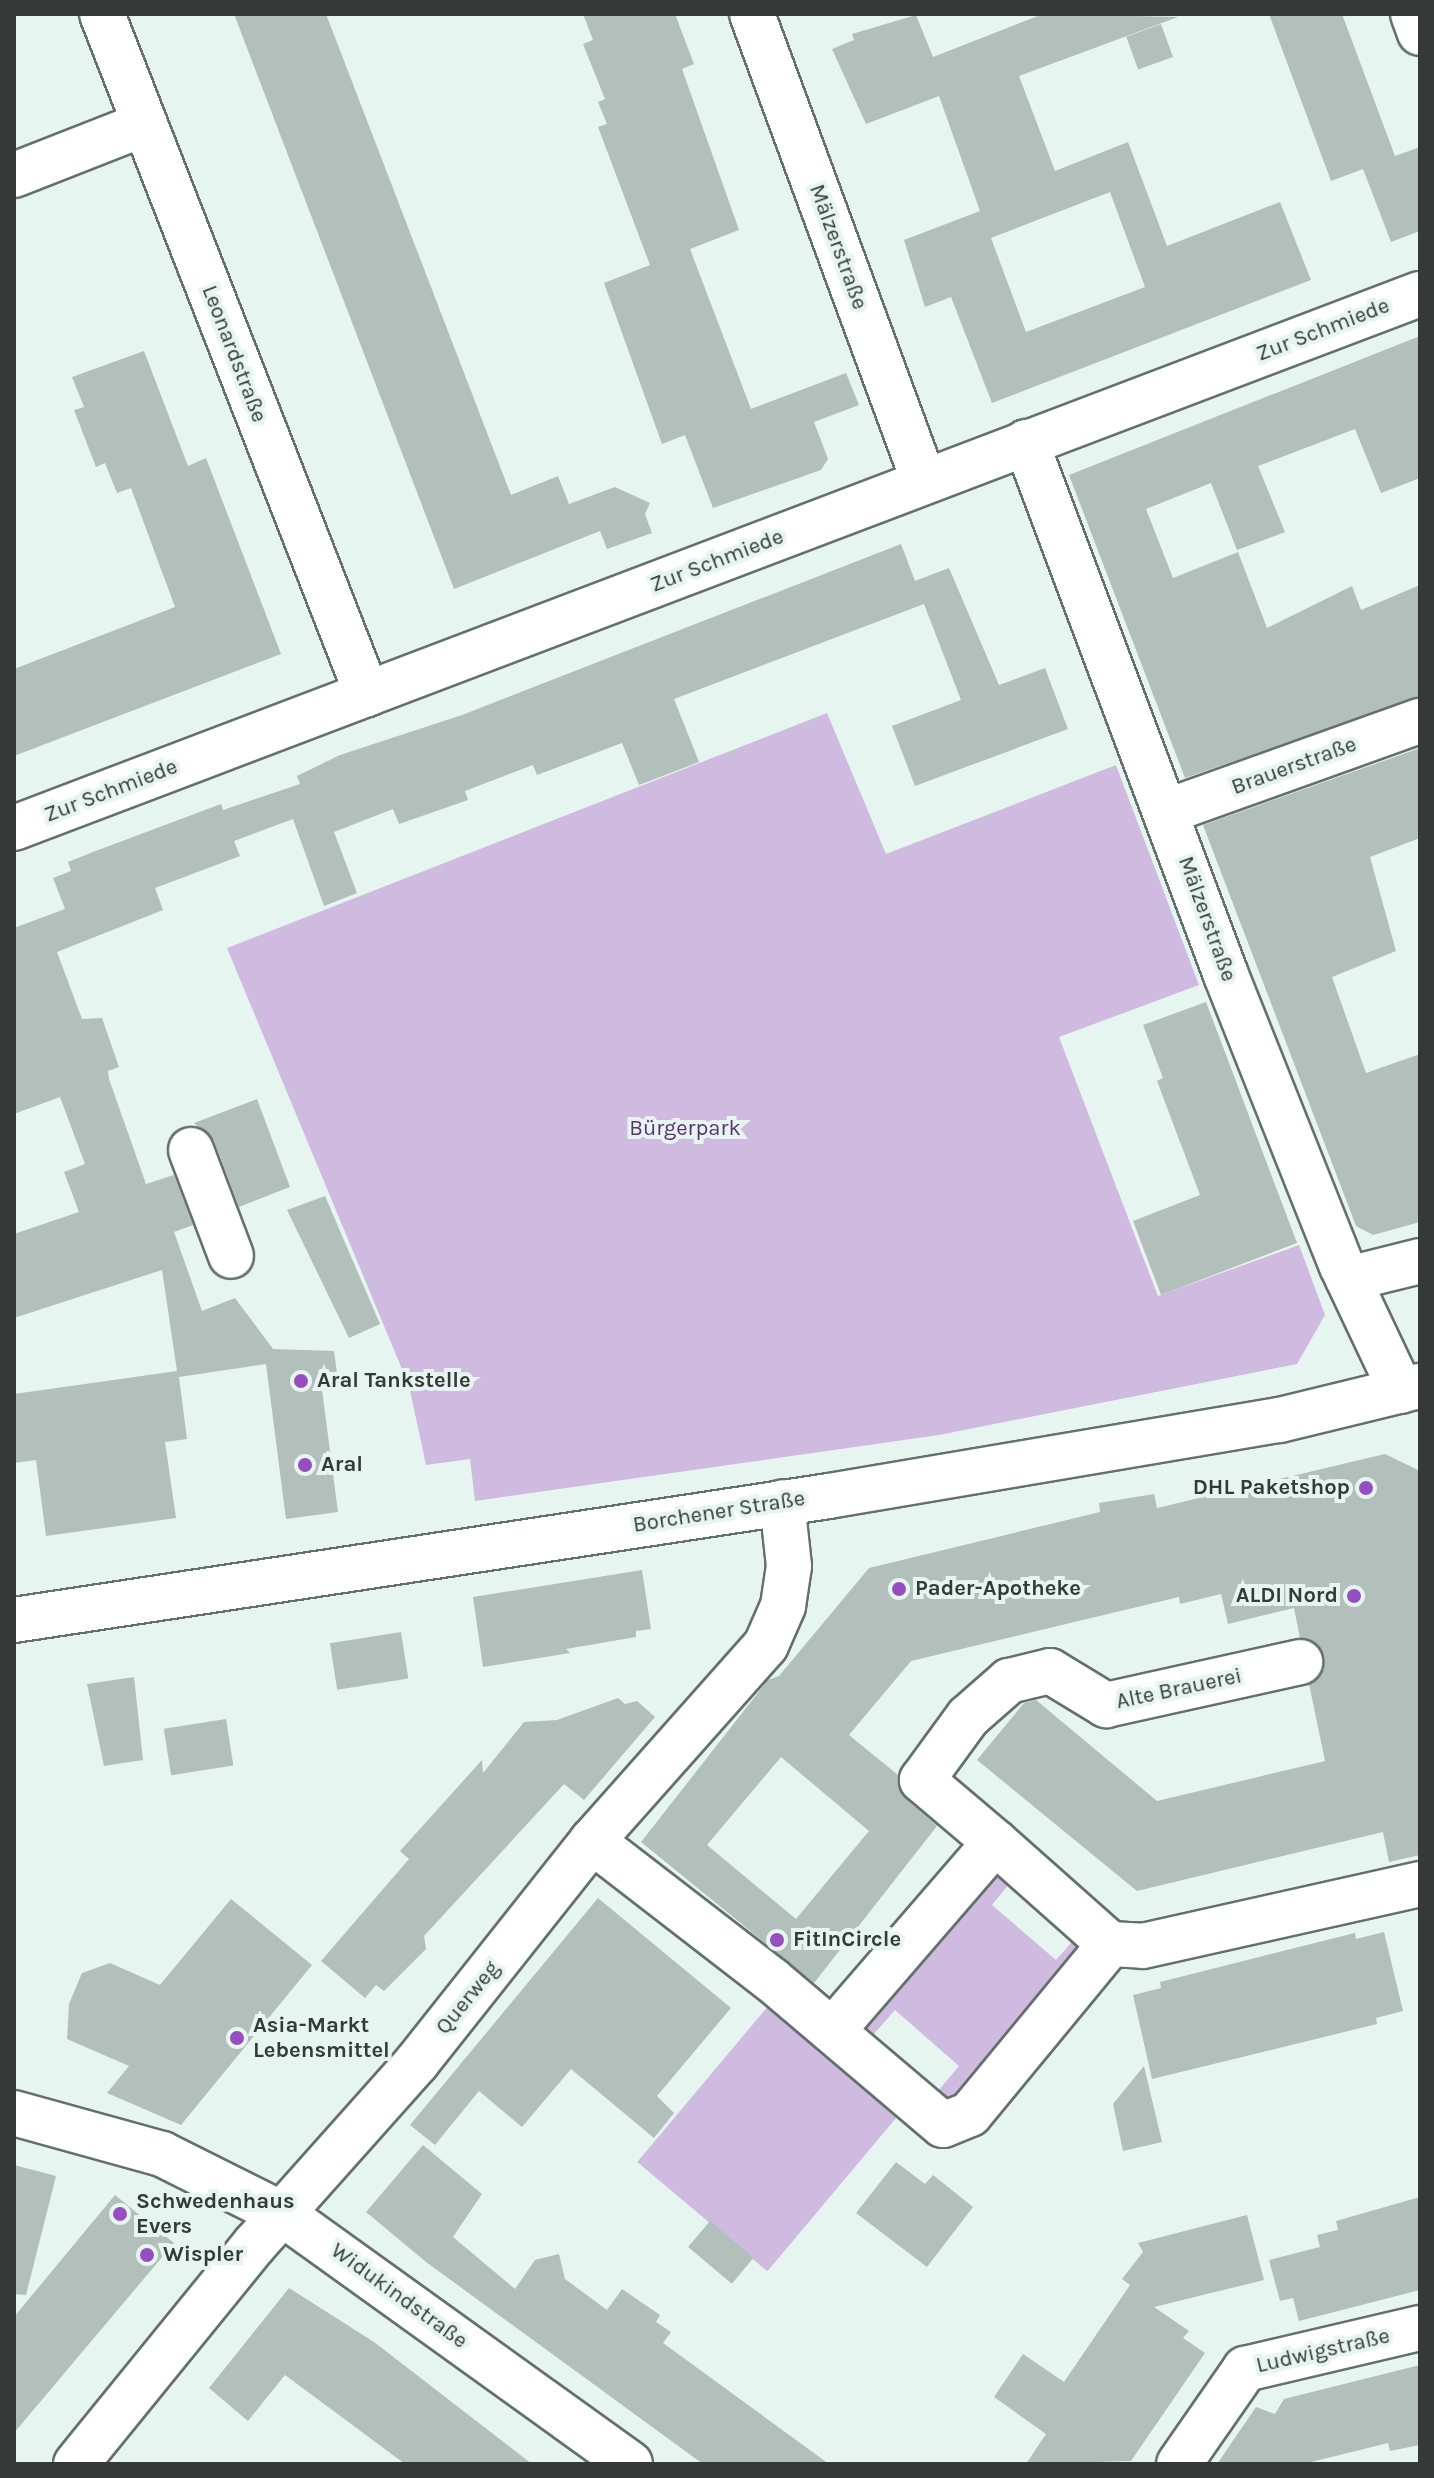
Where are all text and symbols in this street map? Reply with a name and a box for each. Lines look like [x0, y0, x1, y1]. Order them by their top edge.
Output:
street label: Mälzerstraße [803, 181, 873, 313]
street label: Leonardstraße [196, 282, 272, 426]
street label: Zur Schmiede [1253, 293, 1393, 367]
street label: Zur Schmiede [647, 524, 787, 598]
street label: Brauerstraße [1228, 731, 1360, 801]
street label: Zur Schmiede [41, 754, 181, 828]
street label: Mälzerstraße [1172, 853, 1242, 985]
park label: Bürgerpark [629, 1116, 741, 1142]
place label: Aral Tankstelle [317, 1368, 471, 1394]
marker: Aral Tankstelle [292, 1372, 310, 1390]
place label: Aral [321, 1452, 363, 1478]
marker: Aral [296, 1456, 314, 1474]
place label: DHL Paketshop [1193, 1475, 1350, 1501]
marker: DHL Paketshop [1357, 1479, 1375, 1497]
street label: Borchener Straße [631, 1485, 807, 1539]
place label: Pader-Apotheke [915, 1576, 1081, 1602]
marker: Pader-Apotheke [890, 1580, 908, 1598]
place label: ALDI Nord [1236, 1583, 1338, 1609]
marker: ALDI Nord [1345, 1587, 1363, 1605]
street label: Alte Brauerei [1114, 1663, 1244, 1715]
place label: FitInCircle [793, 1927, 901, 1953]
marker: FitInCircle [768, 1931, 786, 1949]
street label: Querweg [431, 1956, 505, 2040]
place label: Asia-Markt Lebensmittel [253, 2012, 390, 2064]
marker: Asia-Markt Lebensmittel [228, 2029, 246, 2047]
place label: Schwedenhaus Evers [136, 2188, 295, 2240]
marker: Schwedenhaus Evers [111, 2205, 129, 2223]
street label: Widukindstraße [325, 2238, 473, 2354]
place label: Wispler [163, 2242, 243, 2268]
marker: Wispler [138, 2246, 156, 2264]
street label: Ludwigstraße [1254, 2323, 1392, 2379]

